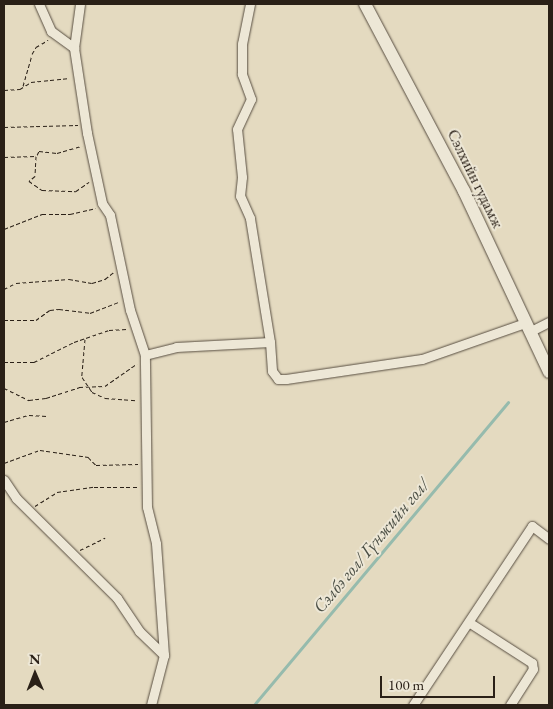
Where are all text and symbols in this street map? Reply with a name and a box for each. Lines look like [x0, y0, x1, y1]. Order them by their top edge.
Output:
street label: Сэлхийн гудамж [443, 126, 507, 232]
water label: Сэлбэ гол/ Гүнжийн гол/ [309, 475, 433, 617]
north arrow [10, 649, 60, 699]
text: N [29, 650, 41, 668]
scale bar [383, 666, 498, 698]
text: 100 m [388, 675, 424, 694]

